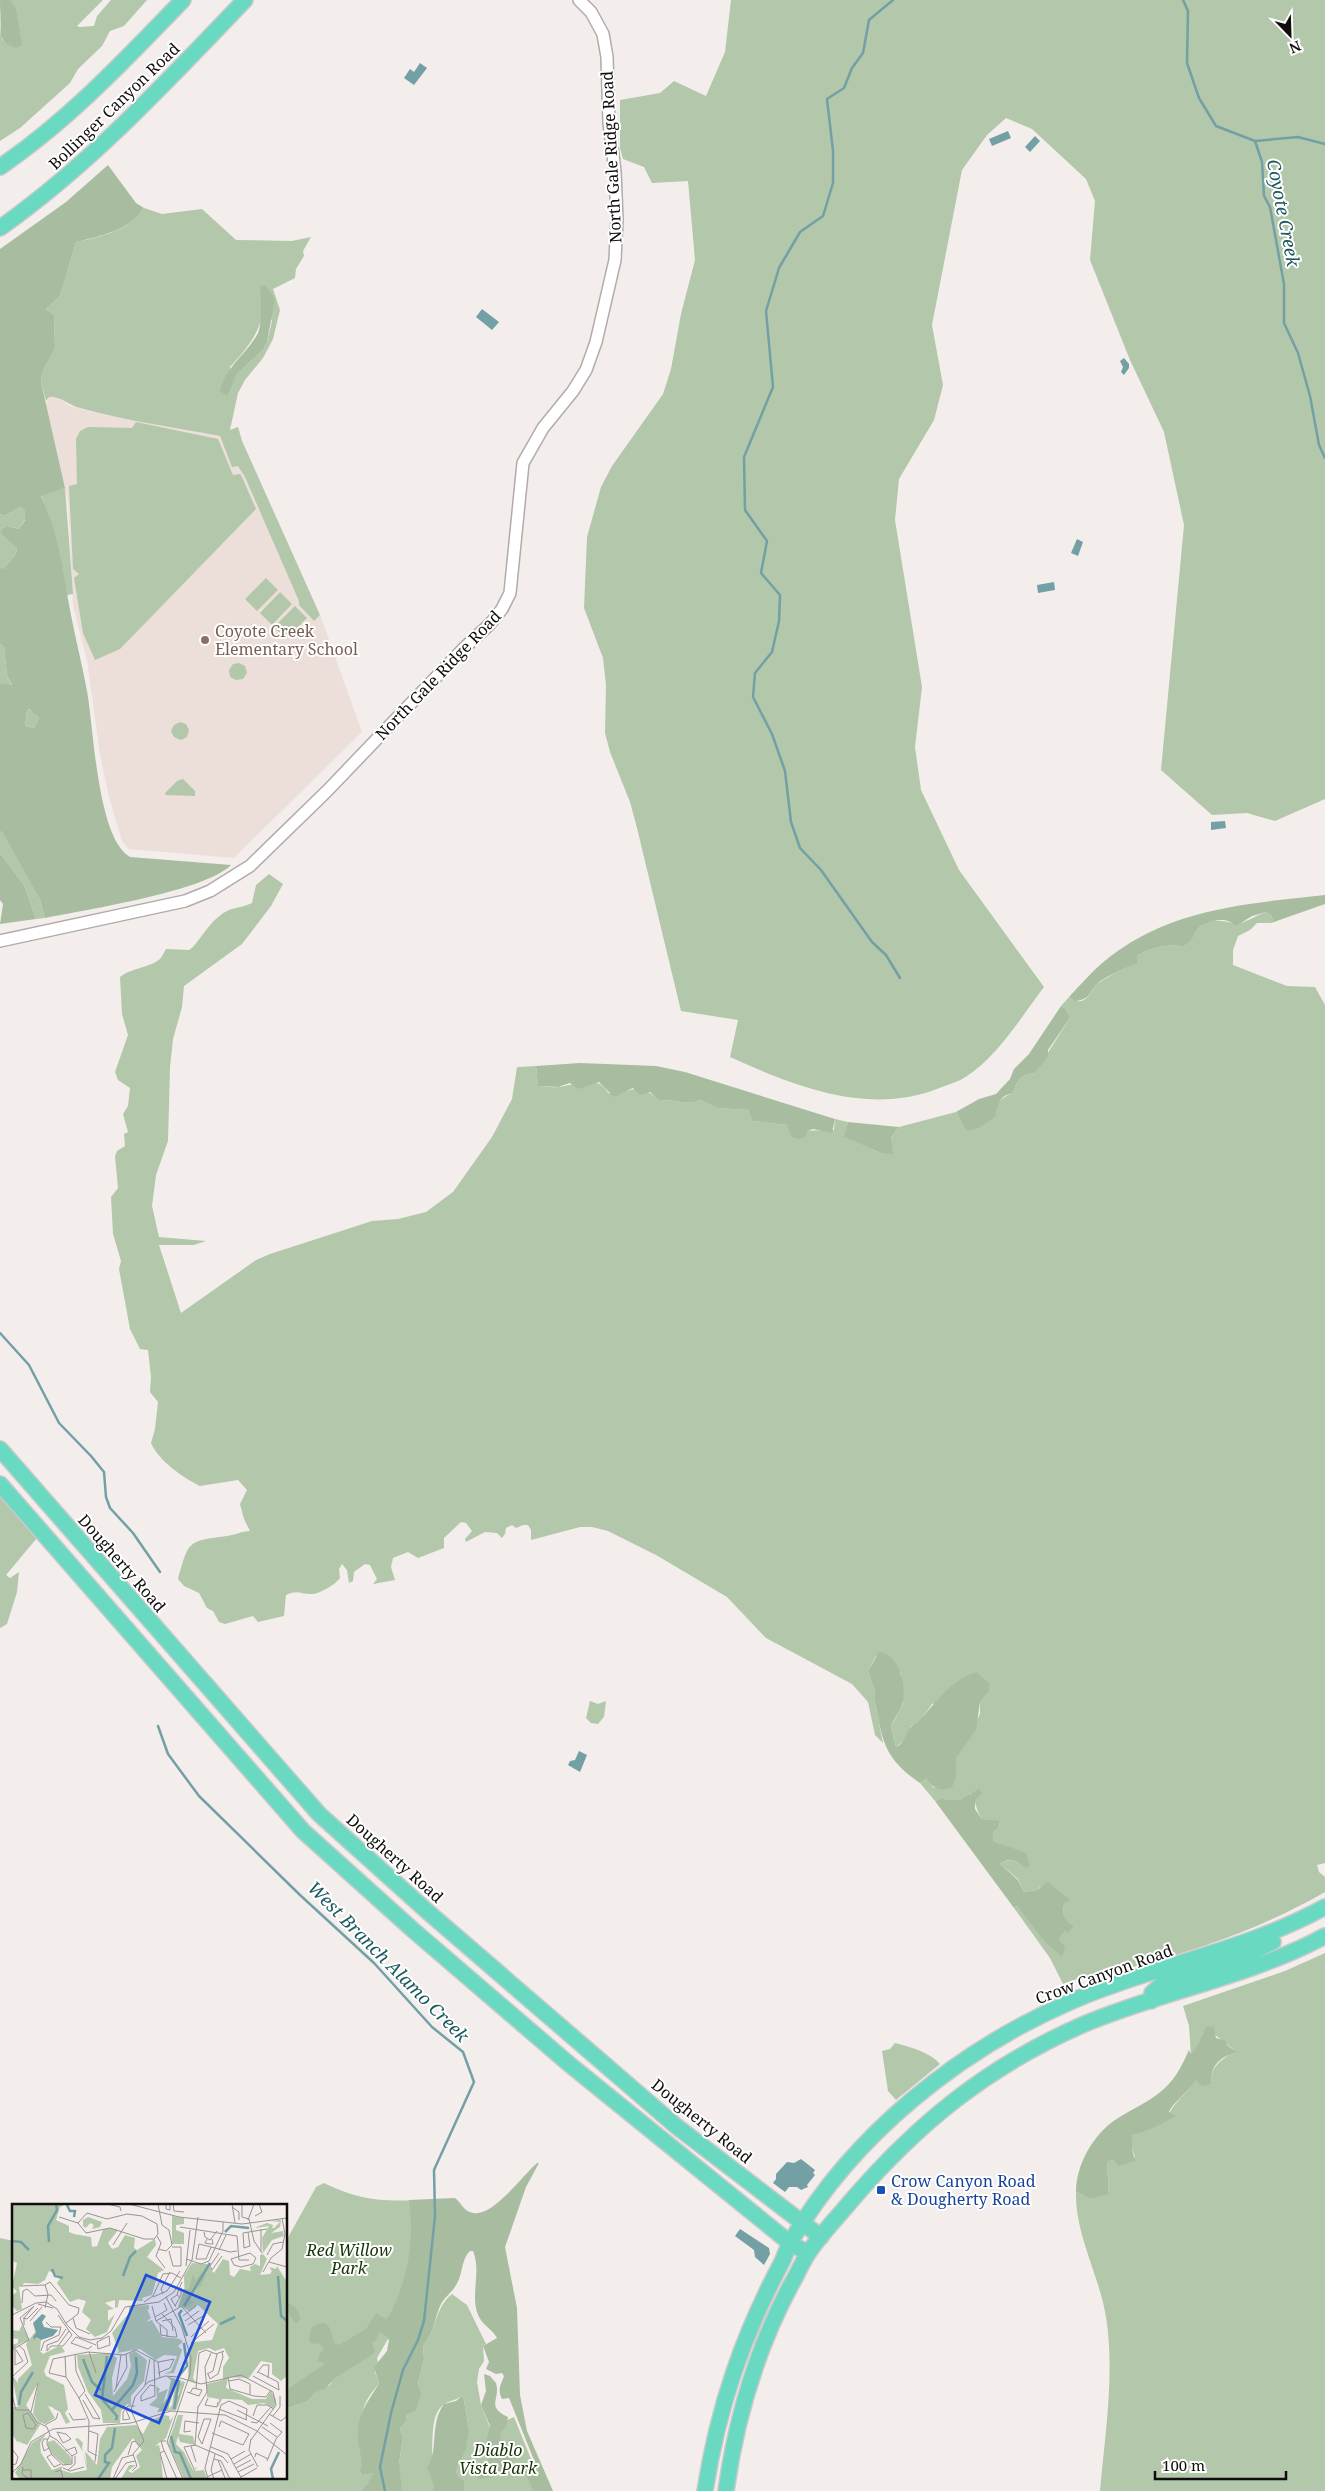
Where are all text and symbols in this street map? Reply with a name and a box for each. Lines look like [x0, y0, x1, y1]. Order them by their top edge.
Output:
north arrow [1265, 10, 1315, 60]
text: N [1286, 37, 1304, 58]
street label: Bollinger Canyon Road [44, 38, 184, 174]
street label: North Gale Ridge Road [595, 70, 626, 244]
water label: Coyote Creek [1262, 157, 1306, 269]
street label: North Gale Ridge Road [370, 605, 506, 745]
place label: Coyote Creek Elementary School [215, 620, 358, 660]
marker: Coyote Creek Elementary School [199, 634, 211, 646]
street label: Dougherty Road [73, 1509, 171, 1617]
street label: Dougherty Road [342, 1809, 448, 1908]
water label: West Branch Alamo Creek [303, 1876, 475, 2048]
street label: Crow Canyon Road [1032, 1939, 1176, 2009]
street label: Dougherty Road [647, 2074, 757, 2168]
place label: Crow Canyon Road & Dougherty Road [891, 2170, 1036, 2210]
marker: Crow Canyon Road & Dougherty Road [875, 2184, 887, 2196]
inset map [12, 2204, 288, 2478]
park label: Red Willow Park [305, 2239, 392, 2279]
park label: Diablo Vista Park [459, 2439, 538, 2479]
scale bar [1155, 2448, 1286, 2480]
text: 100 m [1162, 2455, 1205, 2475]

